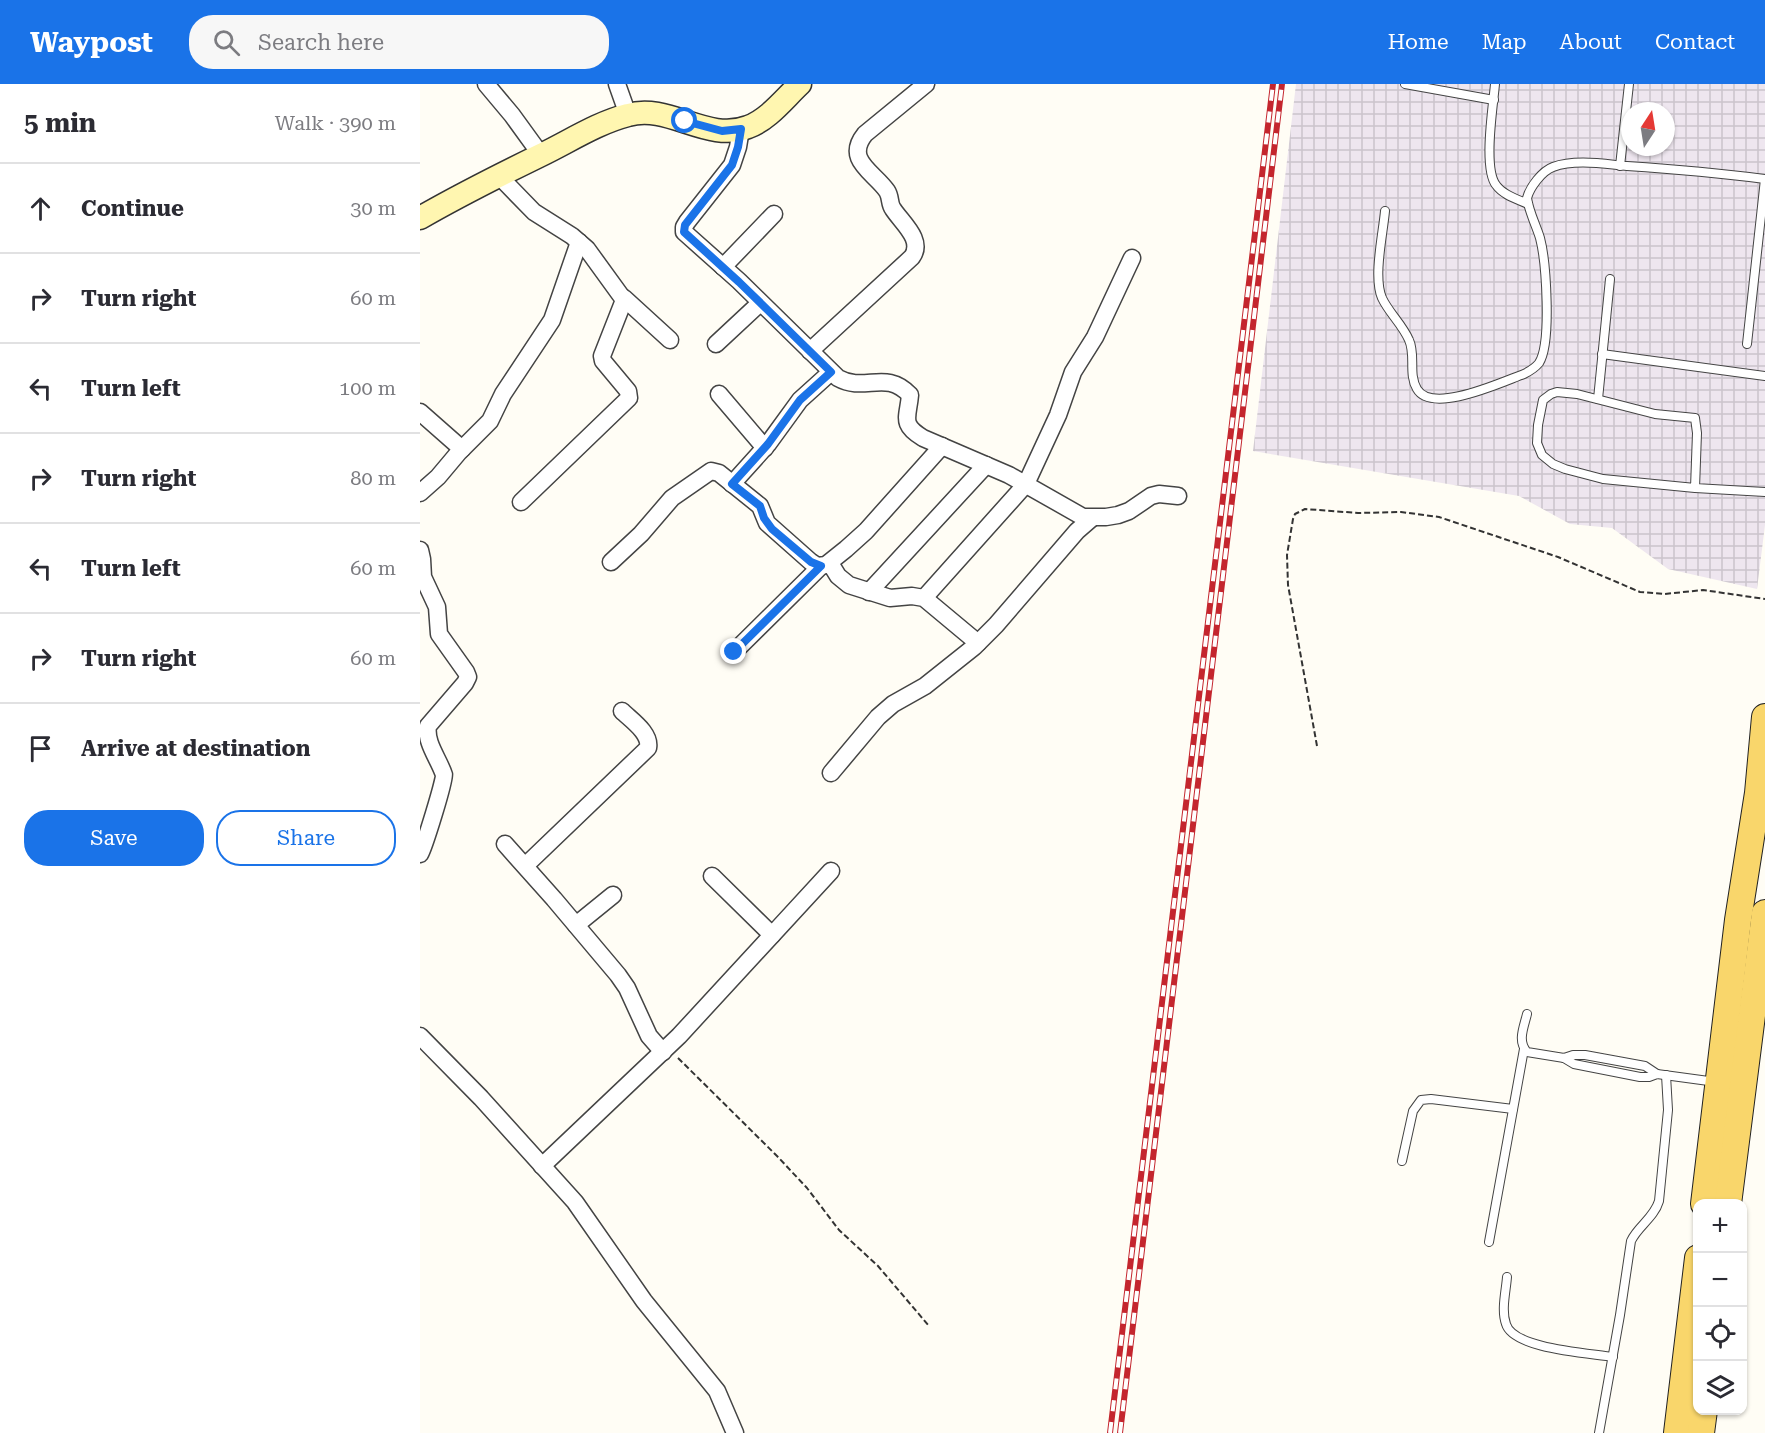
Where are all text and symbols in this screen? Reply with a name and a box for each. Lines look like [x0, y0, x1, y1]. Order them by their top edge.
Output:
search box [189, 15, 609, 69]
text: Waypost [30, 26, 153, 59]
icon: search [210, 26, 243, 59]
text: Search here [258, 30, 384, 55]
text: Home [1388, 30, 1449, 54]
text: Map [1482, 30, 1527, 54]
text: About [1560, 30, 1622, 54]
text: Contact [1655, 30, 1735, 54]
north arrow [1621, 102, 1675, 156]
route start [671, 107, 697, 133]
text: 5 min [24, 108, 96, 138]
text: Walk · 390 m [275, 111, 396, 135]
icon: ahead [24, 192, 57, 225]
text: Continue [81, 196, 184, 221]
text: 30 m [350, 196, 396, 220]
icon: right [24, 282, 57, 315]
text: Turn right [81, 286, 196, 311]
text: 60 m [350, 286, 396, 310]
icon: left [24, 372, 57, 405]
text: Turn left [81, 376, 181, 401]
text: 100 m [339, 376, 396, 400]
icon: right [24, 462, 57, 495]
text: Turn right [81, 466, 196, 491]
text: 80 m [350, 466, 396, 490]
icon: left [24, 552, 57, 585]
text: Turn left [81, 556, 181, 581]
text: 60 m [350, 556, 396, 580]
route end [720, 638, 746, 664]
icon: right [24, 642, 57, 675]
text: Turn right [81, 646, 196, 671]
text: 60 m [350, 646, 396, 670]
icon: arrive [24, 732, 57, 765]
text: Arrive at destination [81, 736, 310, 761]
button: Save [24, 810, 204, 866]
button: Share [216, 810, 396, 866]
map controls [1693, 1199, 1747, 1415]
button: + [1693, 1199, 1747, 1253]
button: − [1693, 1253, 1747, 1307]
button: locate [1693, 1307, 1747, 1361]
button: layers [1693, 1361, 1747, 1415]

